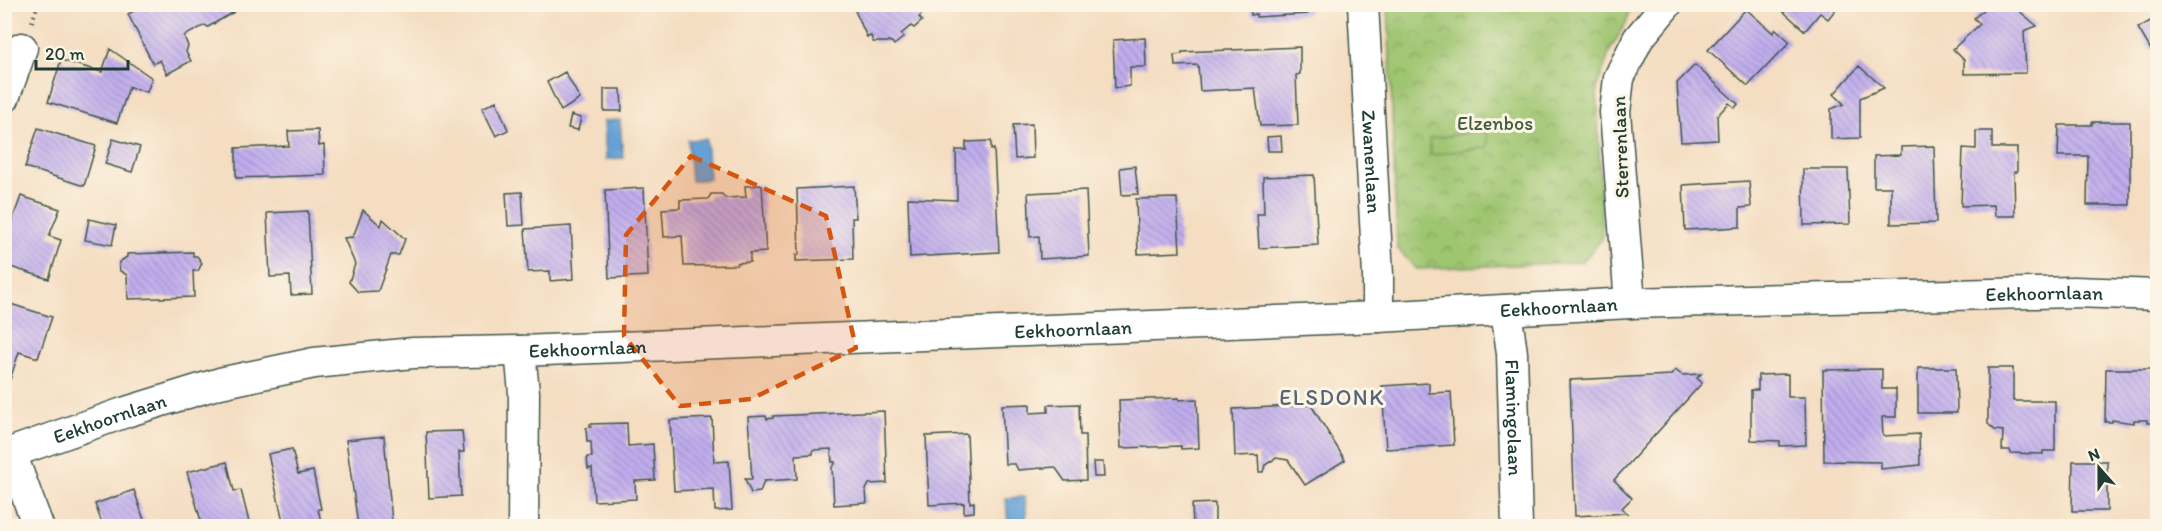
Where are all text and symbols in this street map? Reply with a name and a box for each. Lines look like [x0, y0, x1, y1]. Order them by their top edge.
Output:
scale bar [36, 33, 128, 71]
text: 20 m [45, 43, 85, 65]
street label: Sterrenlaan [1606, 95, 1634, 199]
street label: Zwanenlaan [1357, 109, 1387, 215]
park label: Elzenbos [1457, 111, 1533, 135]
street label: Eekhoornlaan [1985, 280, 2104, 306]
street label: Eekhoornlaan [1499, 292, 1618, 322]
street label: Eekhoornlaan [1014, 315, 1133, 343]
street label: Eekhoornlaan [528, 334, 647, 363]
street label: Flamingolaan [1500, 359, 1528, 476]
district label: ELSDONK [1279, 384, 1385, 411]
street label: Eekhoornlaan [50, 388, 169, 449]
north arrow [2069, 438, 2129, 498]
text: N [2085, 444, 2102, 465]

